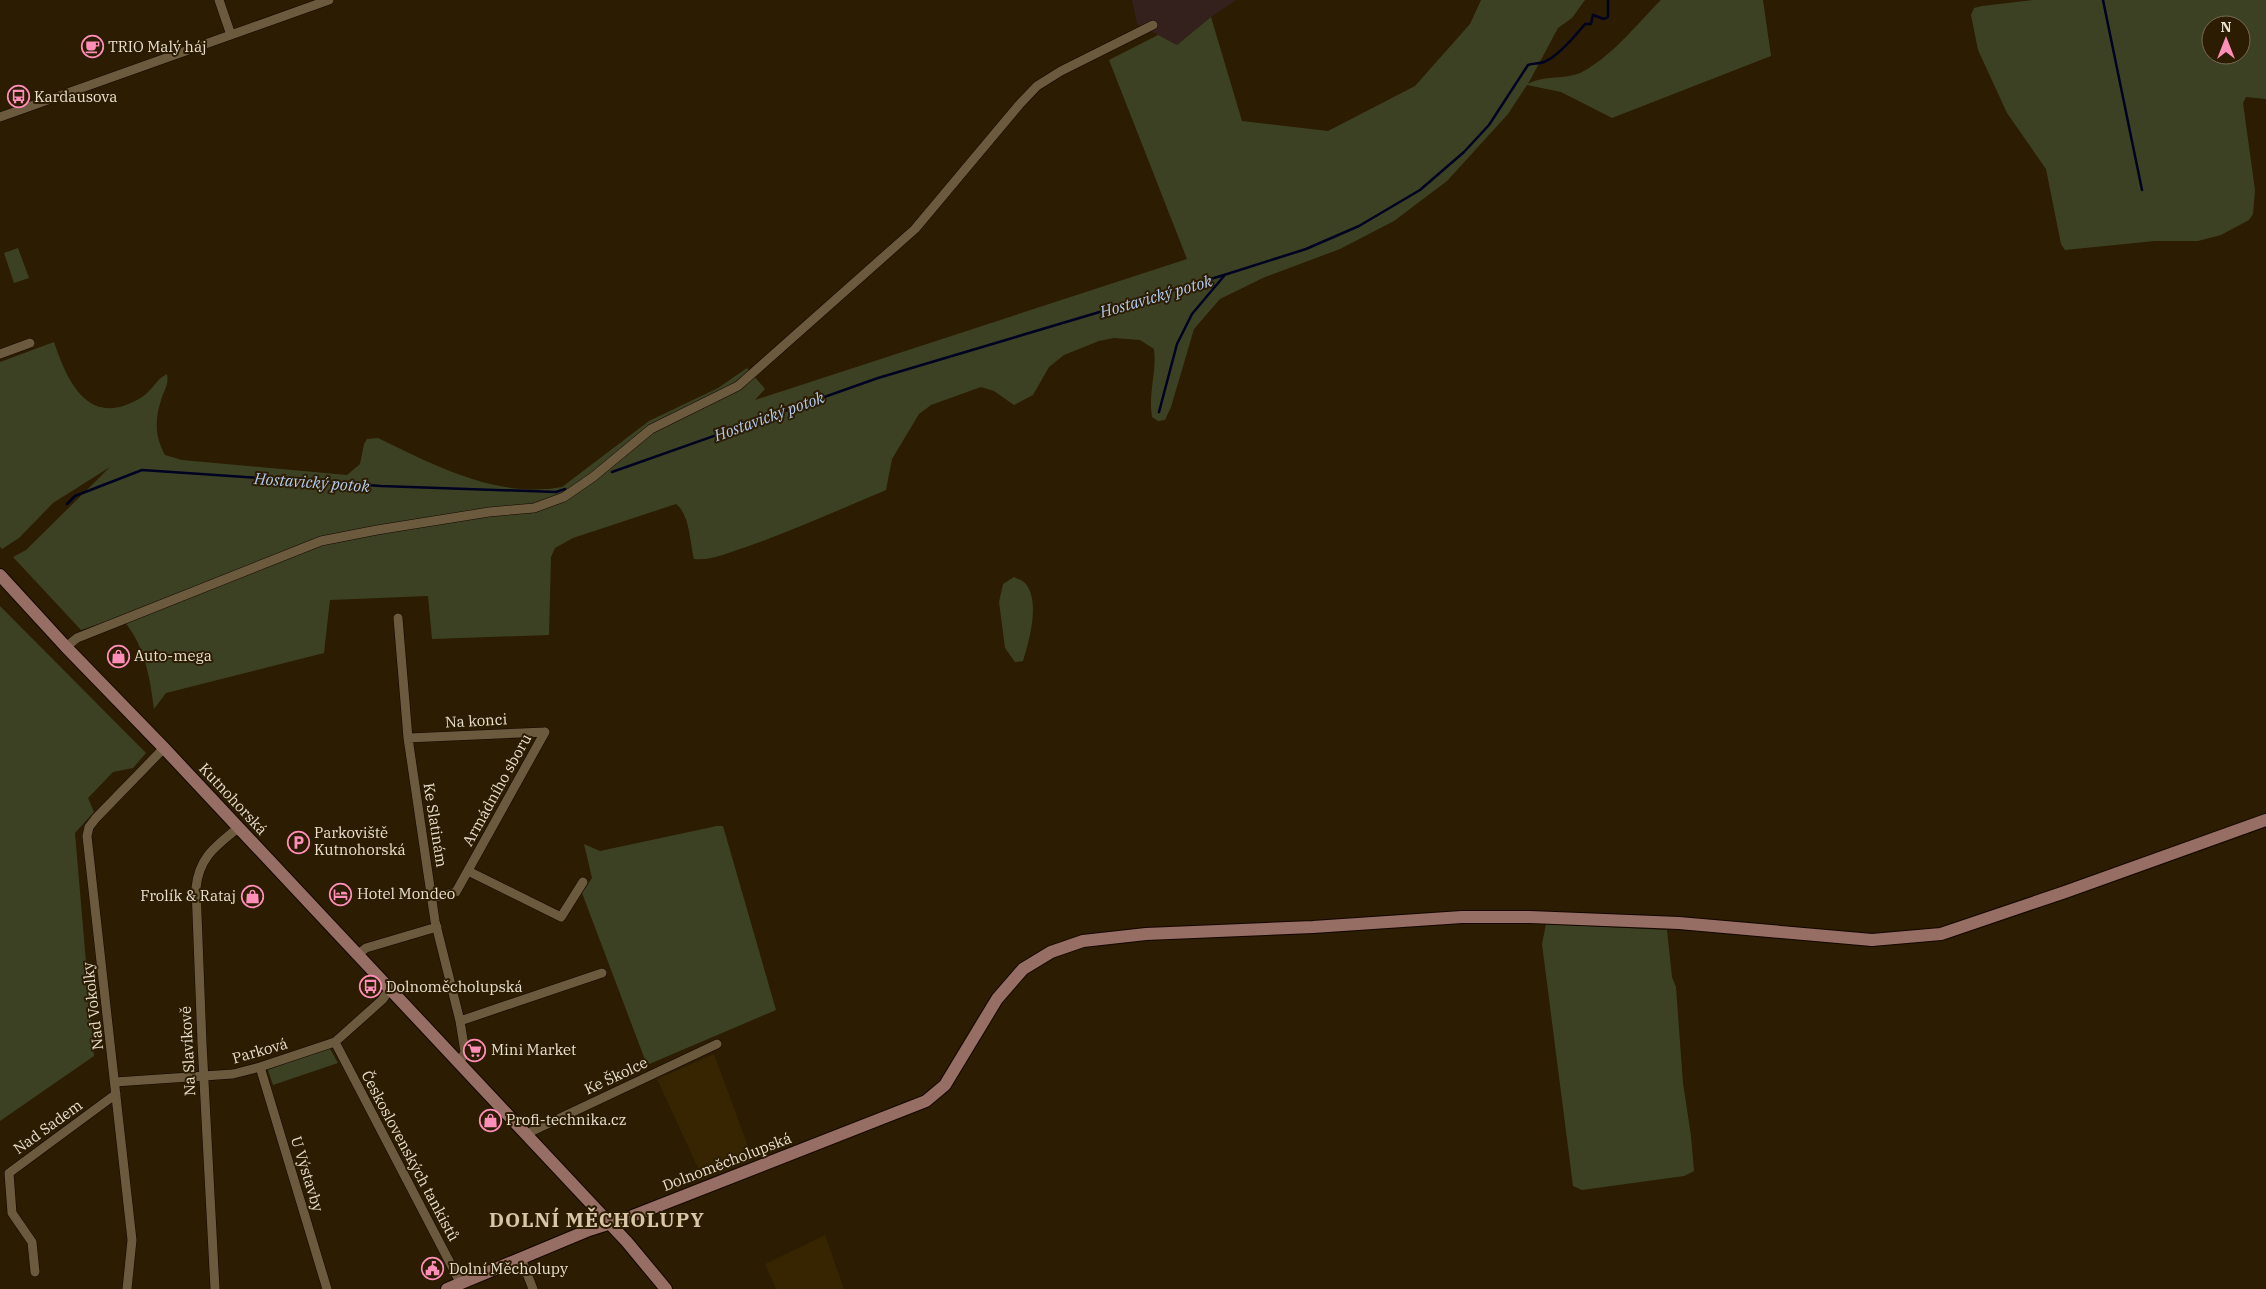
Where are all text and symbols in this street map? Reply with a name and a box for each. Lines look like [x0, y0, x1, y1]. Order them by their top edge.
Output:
north arrow [2201, 15, 2251, 65]
text: N [2220, 18, 2232, 36]
cafe icon: TRIO Malý háj [80, 35, 104, 59]
place label: TRIO Malý háj [108, 37, 207, 56]
bus stop icon: Kardausova [6, 85, 30, 109]
place label: Kardausova [34, 87, 117, 106]
water label: Hostavický potok [1096, 270, 1215, 322]
water label: Hostavický potok [710, 387, 827, 446]
water label: Hostavický potok [252, 468, 371, 496]
shop icon: Auto-mega [106, 644, 130, 668]
place label: Auto-mega [134, 646, 212, 665]
street label: Na konci [444, 709, 508, 732]
street label: Armádního sboru [458, 730, 535, 849]
street label: Kutnohorská [195, 759, 272, 839]
street label: Ke Slatinám [419, 781, 452, 868]
place label: Parkoviště Kutnohorská [314, 823, 406, 859]
parking icon: Parkoviště Kutnohorská [286, 830, 310, 854]
hotel icon: Hotel Mondeo [329, 882, 353, 906]
shop icon: Frolík & Rataj [240, 884, 264, 908]
place label: Hotel Mondeo [357, 884, 455, 903]
place label: Frolík & Rataj [140, 886, 236, 905]
street label: Nad Vokolky [78, 961, 107, 1051]
bus stop icon: Dolnoměcholupská [358, 975, 382, 999]
place label: Dolnoměcholupská [386, 977, 523, 996]
street label: Na Slavíkově [176, 1006, 199, 1096]
street label: Parková [230, 1034, 290, 1067]
supermarket icon: Mini Market [463, 1038, 487, 1062]
place label: Mini Market [491, 1040, 576, 1059]
street label: Ke Školce [581, 1053, 650, 1098]
street label: Československých tankistů [357, 1067, 464, 1244]
street label: Nad Sadem [9, 1095, 86, 1158]
shop icon: Profi-technika.cz [478, 1108, 502, 1132]
place label: Profi-technika.cz [506, 1110, 626, 1129]
street label: Dolnoměcholupská [660, 1128, 794, 1195]
street label: U Výstavby [287, 1134, 328, 1214]
district label: DOLNÍ MĚCHOLUPY [489, 1206, 705, 1233]
public building icon: Dolní Měcholupy [421, 1257, 445, 1281]
place label: Dolní Měcholupy [449, 1259, 568, 1278]

